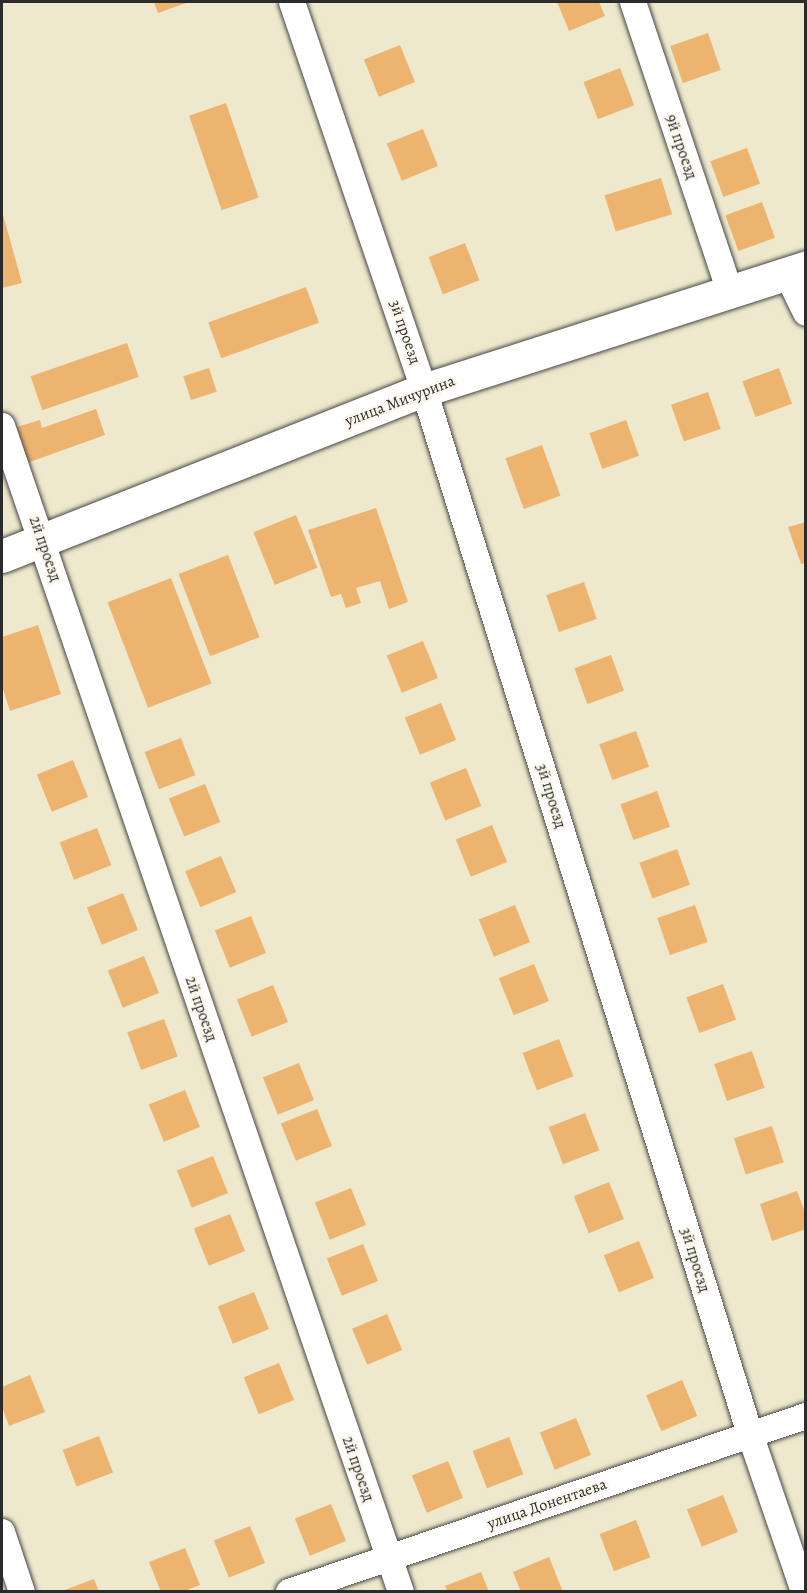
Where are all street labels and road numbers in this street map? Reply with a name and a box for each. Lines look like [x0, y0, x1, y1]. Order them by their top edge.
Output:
street label: 9й проезд [661, 112, 701, 182]
street label: 3й проезд [385, 297, 425, 367]
street label: улица Мичурина [342, 371, 458, 431]
street label: 2й проезд [25, 514, 65, 584]
street label: 3й проезд [532, 761, 570, 831]
street label: 2й проезд [181, 974, 221, 1044]
street label: 3й проезд [676, 1225, 714, 1295]
street label: 2й проезд [338, 1434, 378, 1504]
street label: улица Донентаева [485, 1475, 609, 1533]

